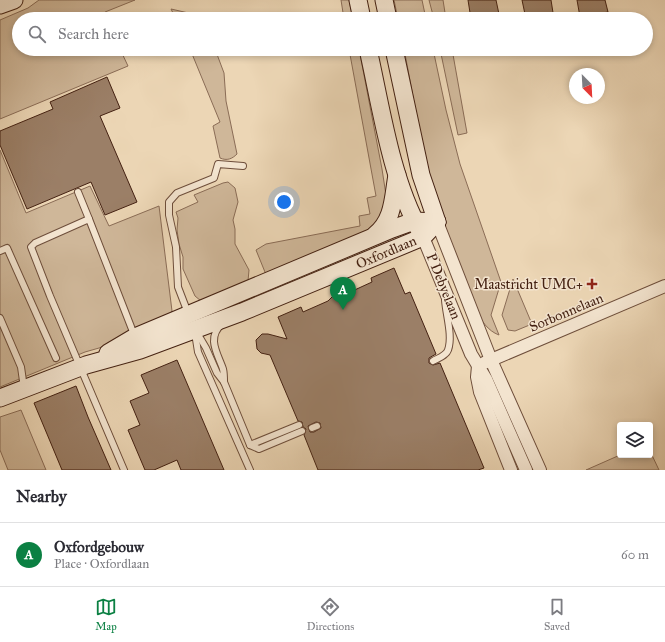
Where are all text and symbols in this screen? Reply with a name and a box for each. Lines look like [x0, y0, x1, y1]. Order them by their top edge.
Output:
search box [12, 12, 653, 56]
icon: search [26, 23, 48, 45]
text: Search here [58, 25, 129, 43]
north arrow [569, 68, 605, 104]
your location [274, 192, 294, 212]
street label: Oxfordlaan [353, 232, 419, 273]
street label: P Debyelaan [423, 251, 465, 322]
place label: Maastricht UMC+ [474, 276, 583, 293]
pin: A [330, 277, 356, 310]
marker: Maastricht UMC+ [586, 278, 598, 290]
street label: Sorbonnelaan [527, 289, 606, 336]
map controls [617, 422, 653, 458]
button: layers [617, 422, 653, 458]
text: Nearby [16, 486, 67, 507]
text: Oxfordgebouw [54, 538, 144, 556]
text: A [25, 547, 33, 563]
text: 60 m [621, 547, 649, 563]
text: Place · Oxfordlaan [54, 556, 149, 572]
tab: Map [95, 596, 117, 633]
tab: Directions [307, 596, 354, 633]
tab: Saved [544, 596, 570, 633]

